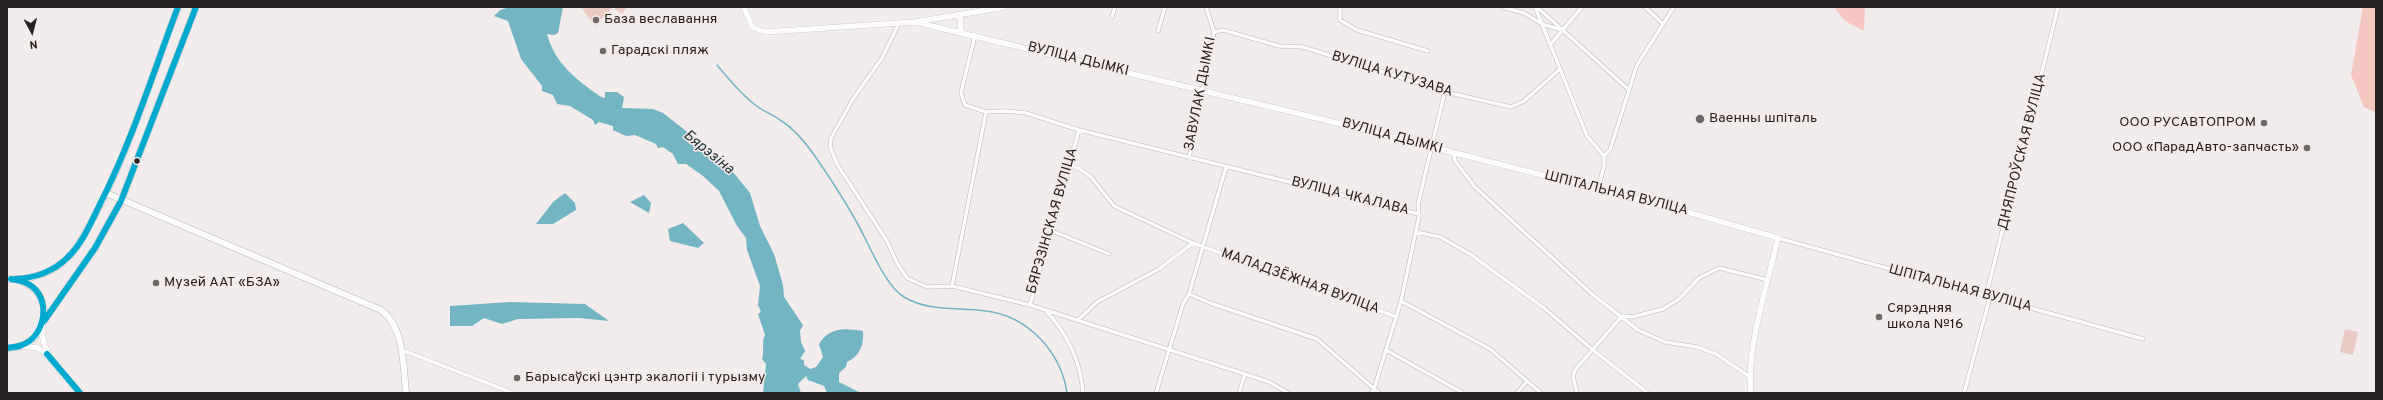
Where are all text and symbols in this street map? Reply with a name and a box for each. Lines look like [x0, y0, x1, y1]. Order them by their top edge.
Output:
north arrow [12, 12, 52, 52]
place label: База веславання [604, 12, 717, 28]
marker: База веславання [591, 15, 601, 25]
text: N [29, 36, 38, 51]
street label: ЗАВУЛАК ДЫМКІ [1182, 36, 1220, 152]
street label: ВУЛІЦА ДЫМКІ [1026, 39, 1130, 81]
place label: Гарадскі пляж [611, 43, 709, 59]
marker: Гарадскі пляж [598, 46, 608, 56]
street label: ВУЛІЦА КУТУЗАВА [1329, 49, 1455, 101]
street label: ДНЯПРОЎСКАЯ ВУЛІЦА [1995, 72, 2051, 232]
place label: Ваенны шпіталь [1709, 111, 1817, 127]
marker: Ваенны шпіталь [1694, 113, 1706, 125]
street label: ВУЛІЦА ДЫМКІ [1340, 115, 1444, 159]
place label: ООО РУСАВТОПРОМ [2119, 115, 2256, 131]
marker: ООО РУСАВТОПРОМ [2259, 118, 2269, 128]
water label: Бярэзіна [679, 127, 737, 179]
place label: ООО «ПарадАвто-запчасть» [2112, 140, 2299, 156]
marker: ООО «ПарадАвто-запчасть» [2302, 143, 2312, 153]
street label: БЯРЭЗІНСКАЯ ВУЛІЦА [1024, 146, 1082, 296]
unlabelled marker [132, 156, 142, 166]
street label: ШПІТАЛЬНАЯ ВУЛІЦА [1542, 168, 1690, 220]
street label: ВУЛІЦА ЧКАЛАВА [1289, 174, 1411, 220]
street label: МАЛАДЗЁЖНАЯ ВУЛІЦА [1219, 246, 1381, 318]
street label: ШПІТАЛЬНАЯ ВУЛІЦА [1887, 262, 2033, 316]
place label: Музей ААТ «БЗА» [164, 275, 280, 291]
marker: Музей ААТ «БЗА» [151, 278, 161, 288]
place label: Сярэдняя школа №16 [1887, 301, 1963, 334]
marker: Сярэдняя школа №16 [1874, 312, 1884, 322]
place label: Барысаўскі цэнтр экалогіі і турызму [525, 370, 765, 386]
marker: Барысаўскі цэнтр экалогіі і турызму [512, 373, 522, 383]

